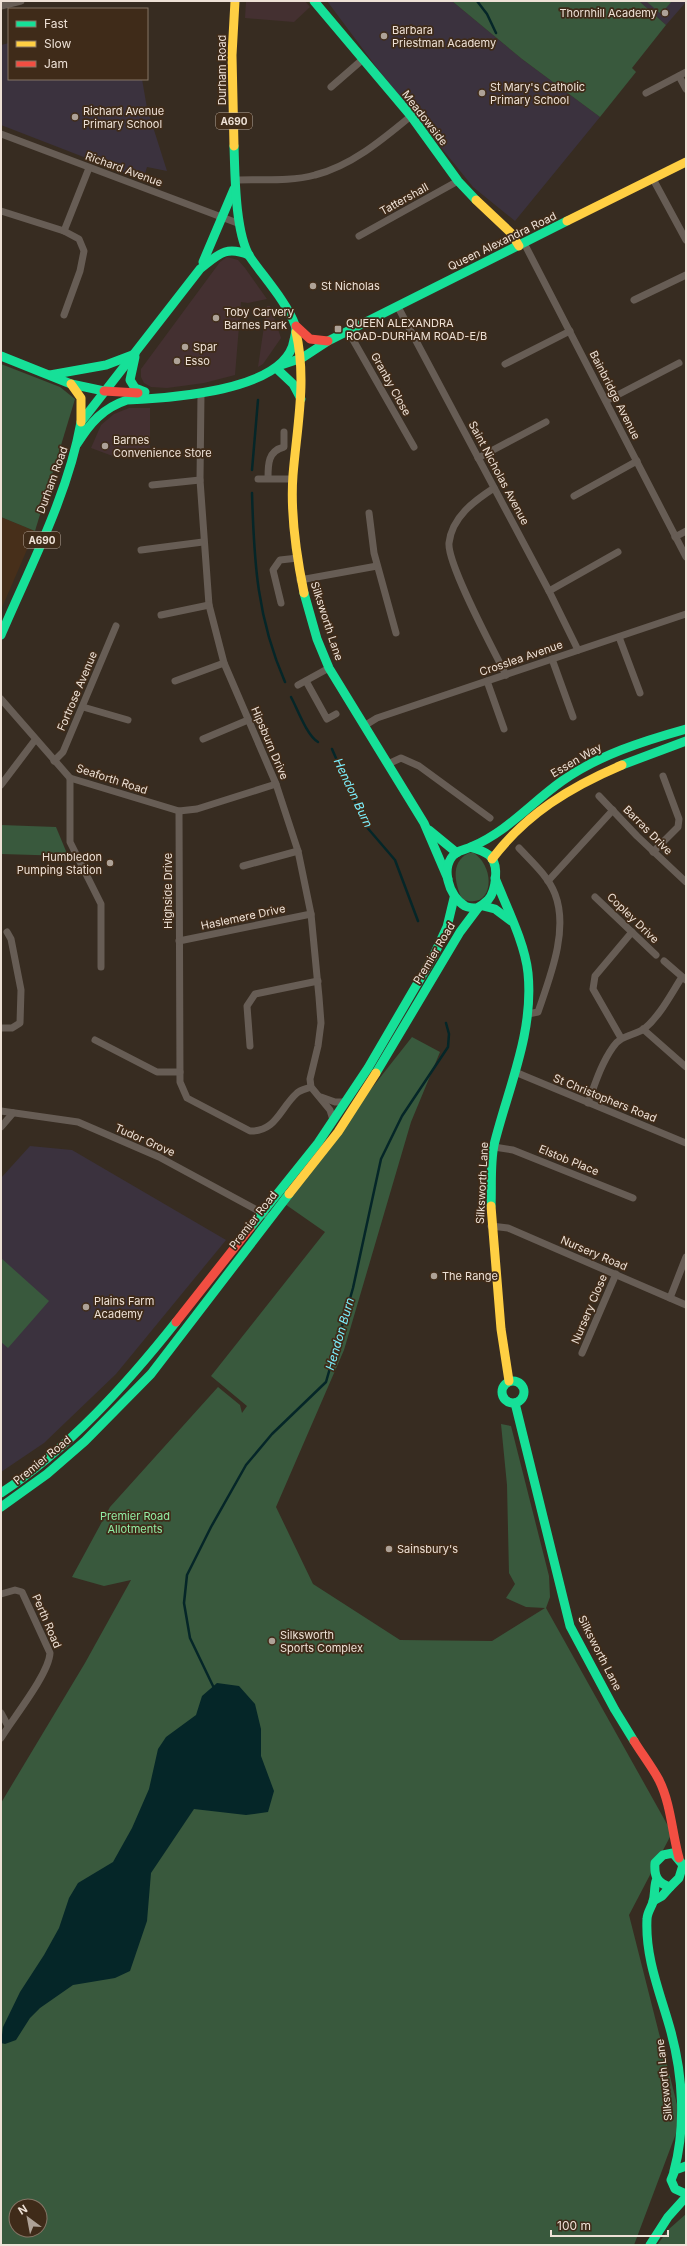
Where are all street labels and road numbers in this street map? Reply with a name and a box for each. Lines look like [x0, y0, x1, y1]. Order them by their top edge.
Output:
street label: Durham Road [215, 35, 229, 105]
street label: Meadowside [399, 88, 451, 148]
road number: A690 [216, 113, 252, 129]
street label: Richard Avenue [83, 149, 165, 189]
street label: Tattershall [377, 180, 431, 218]
street label: Queen Alexandra Road [445, 209, 559, 273]
street label: Bainbridge Avenue [587, 348, 643, 442]
street label: Granby Close [368, 350, 414, 418]
street label: Saint Nicholas Avenue [466, 419, 532, 527]
street label: Durham Road [33, 444, 71, 516]
road number: A690 [24, 532, 60, 548]
street label: Silksworth Lane [308, 580, 346, 662]
street label: Crosslea Avenue [477, 637, 565, 679]
street label: Fortrose Avenue [54, 649, 100, 733]
street label: Hipsburn Drive [248, 704, 292, 782]
street label: Essen Way [548, 740, 604, 780]
street label: Seaforth Road [75, 761, 149, 797]
street label: Barras Drive [620, 802, 676, 858]
street label: Highside Drive [161, 853, 175, 929]
street label: Copley Drive [604, 890, 662, 946]
street label: Haslemere Drive [199, 901, 287, 933]
street label: Premier Road [410, 919, 458, 987]
street label: St Christophers Road [551, 1071, 659, 1125]
street label: Tudor Grove [113, 1121, 177, 1159]
street label: Silksworth Lane [473, 1141, 491, 1225]
street label: Elstob Place [537, 1142, 601, 1178]
street label: Premier Road [226, 1188, 280, 1252]
street label: Nursery Road [558, 1233, 630, 1273]
street label: Nursery Close [568, 1272, 610, 1346]
street label: Premier Road [10, 1433, 74, 1487]
street label: Perth Road [29, 1592, 65, 1650]
street label: Silksworth Lane [575, 1613, 625, 1693]
street label: Silksworth Lane [653, 2038, 675, 2122]

